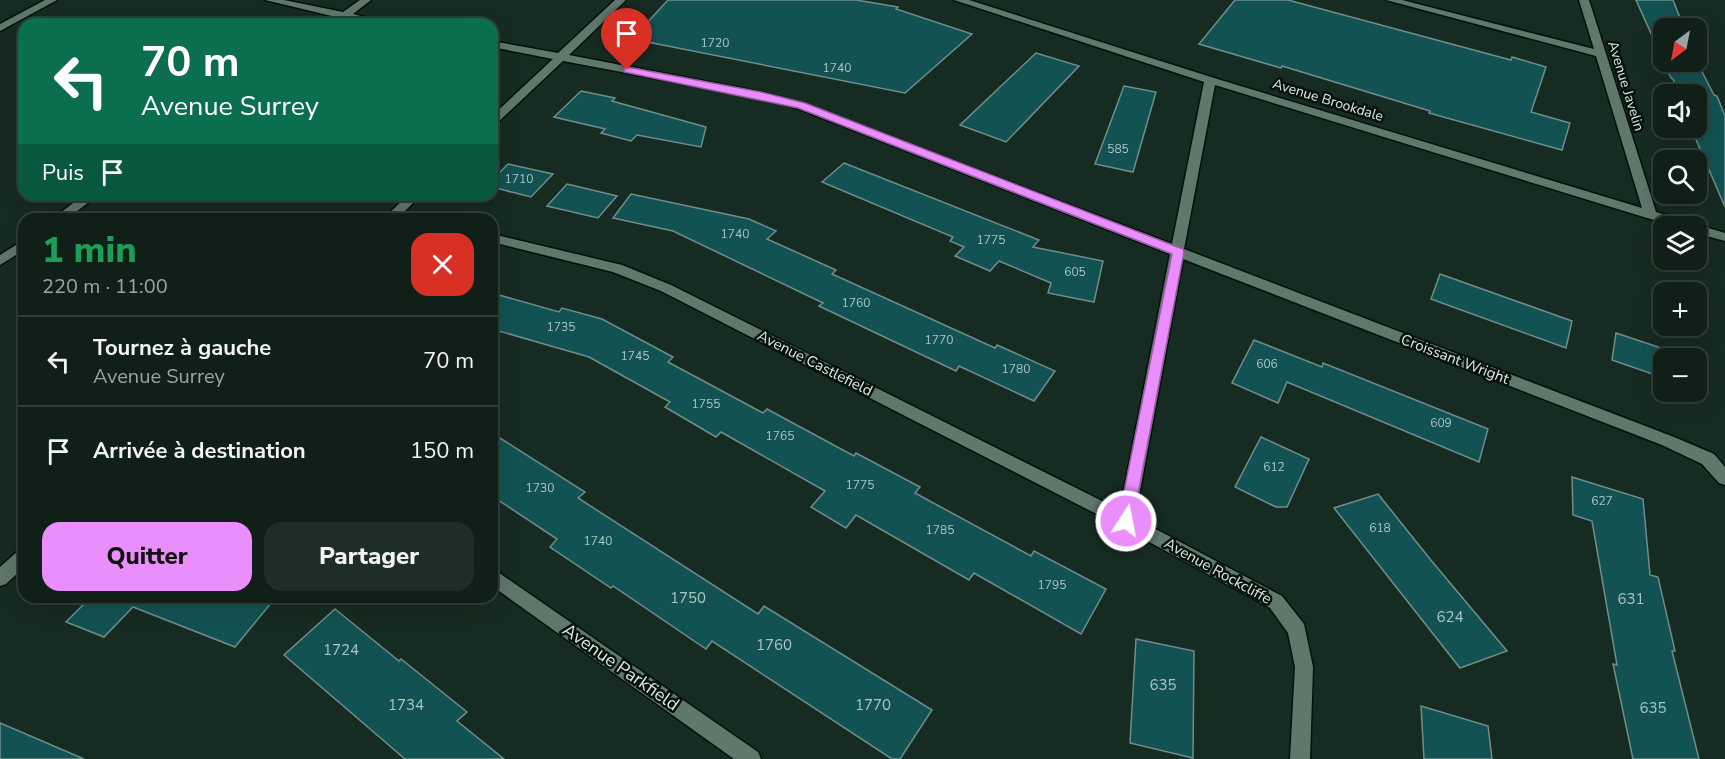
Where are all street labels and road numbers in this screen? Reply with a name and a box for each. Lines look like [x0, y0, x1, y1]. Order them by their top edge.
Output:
street label: Avenue Javelin [1603, 39, 1649, 133]
street label: Avenue Brookdale [1270, 74, 1386, 126]
street label: Avenue Castlefield [754, 325, 876, 401]
street label: Croissant Wright [1398, 329, 1513, 389]
street label: Avenue Rockcliffe [1161, 533, 1275, 609]
street label: Avenue Parkfield [558, 618, 684, 716]

